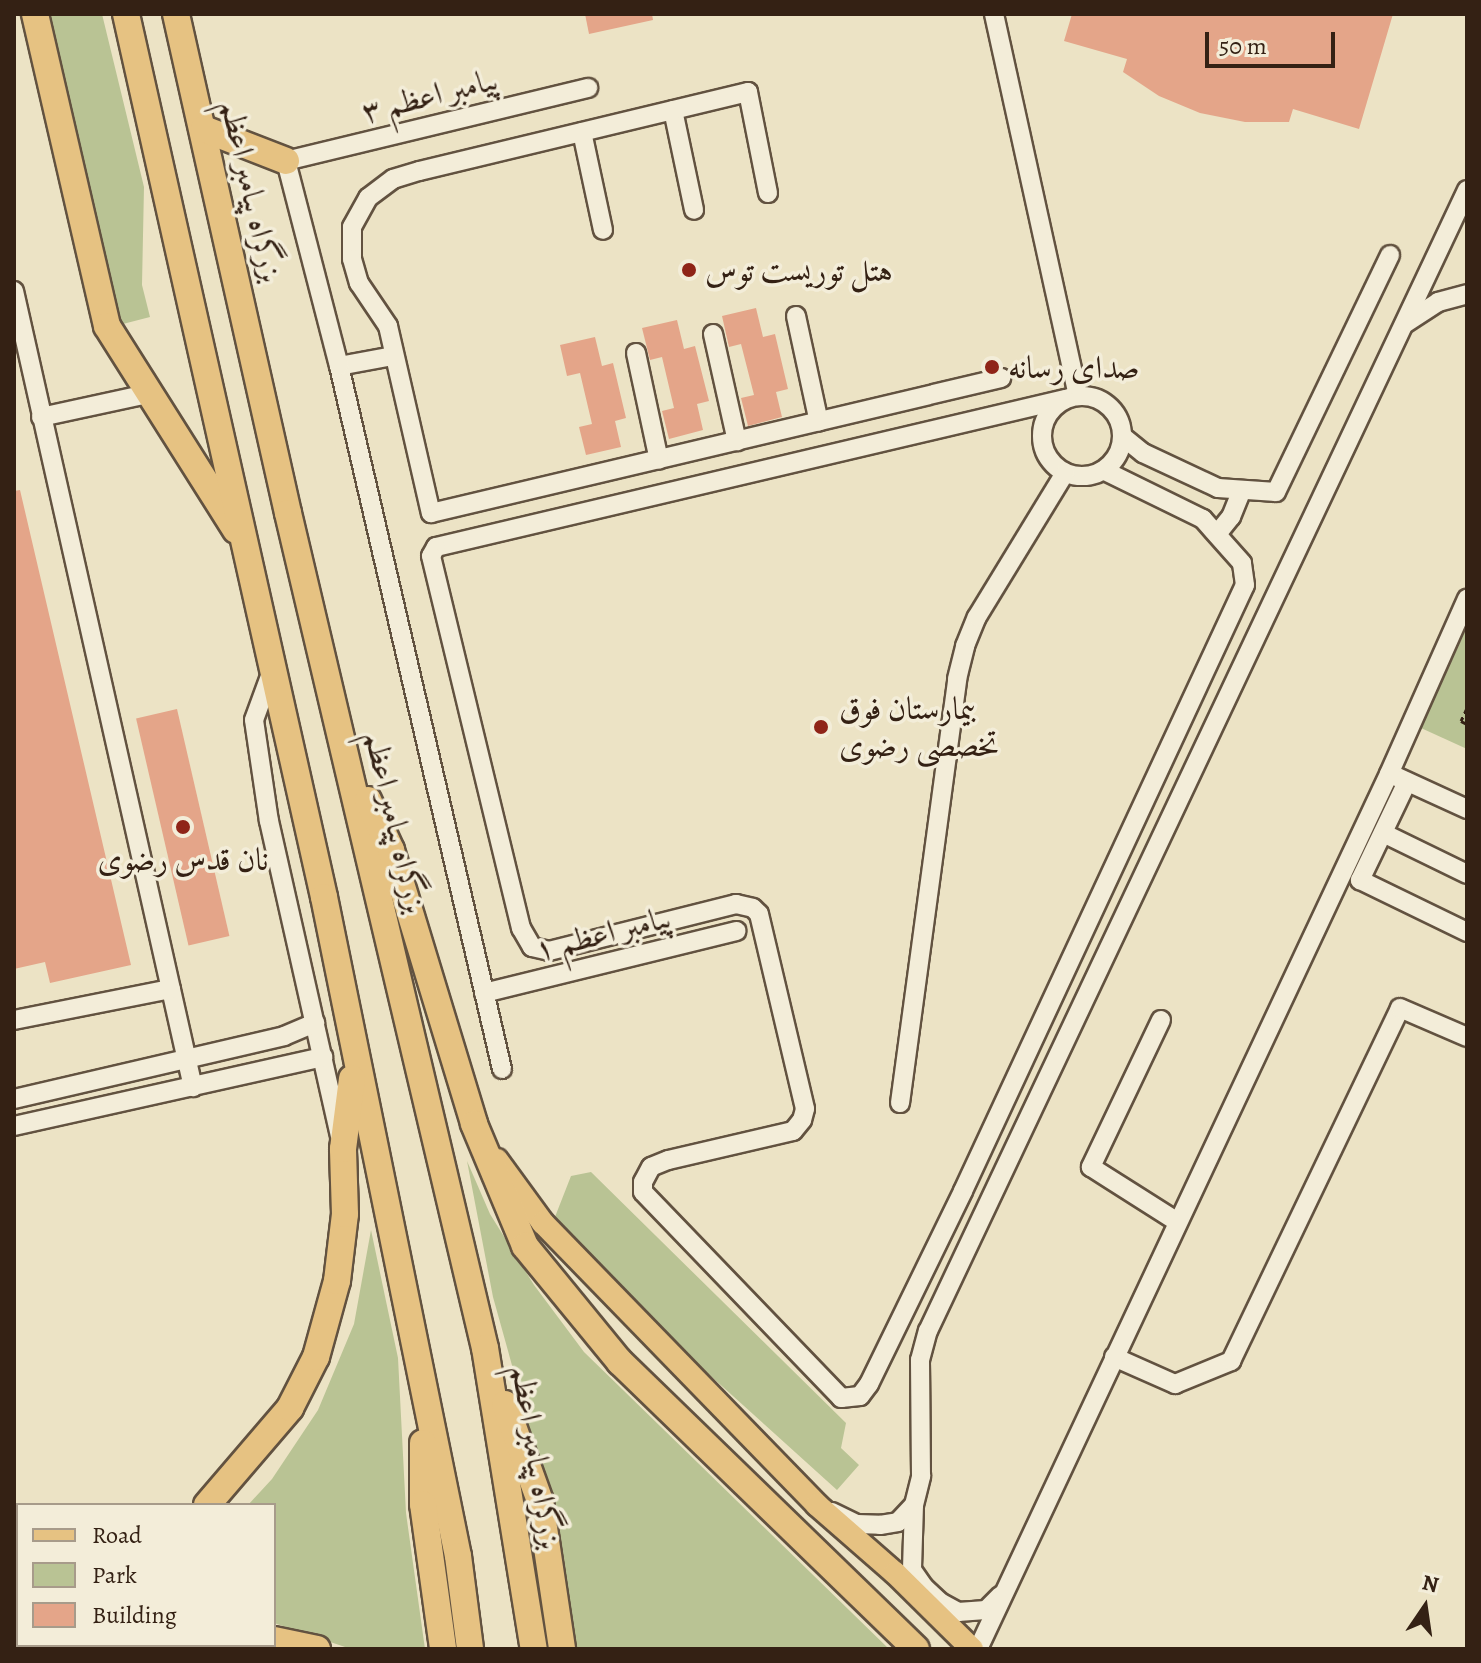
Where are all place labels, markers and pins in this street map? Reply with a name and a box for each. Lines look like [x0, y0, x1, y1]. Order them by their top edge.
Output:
place label: هتل توریست توس [705, 251, 893, 289]
marker: هتل توریست توس [680, 261, 698, 279]
place label: صدای رسانه [1008, 348, 1140, 386]
marker: صدای رسانه [983, 358, 1001, 376]
place label: بیمارستان فوق تخصصی رضوی [839, 690, 999, 765]
marker: بیمارستان فوق تخصصی رضوی [810, 716, 832, 738]
marker: نان قدس رضوی [174, 818, 192, 836]
place label: نان قدس رضوی [97, 840, 269, 878]

